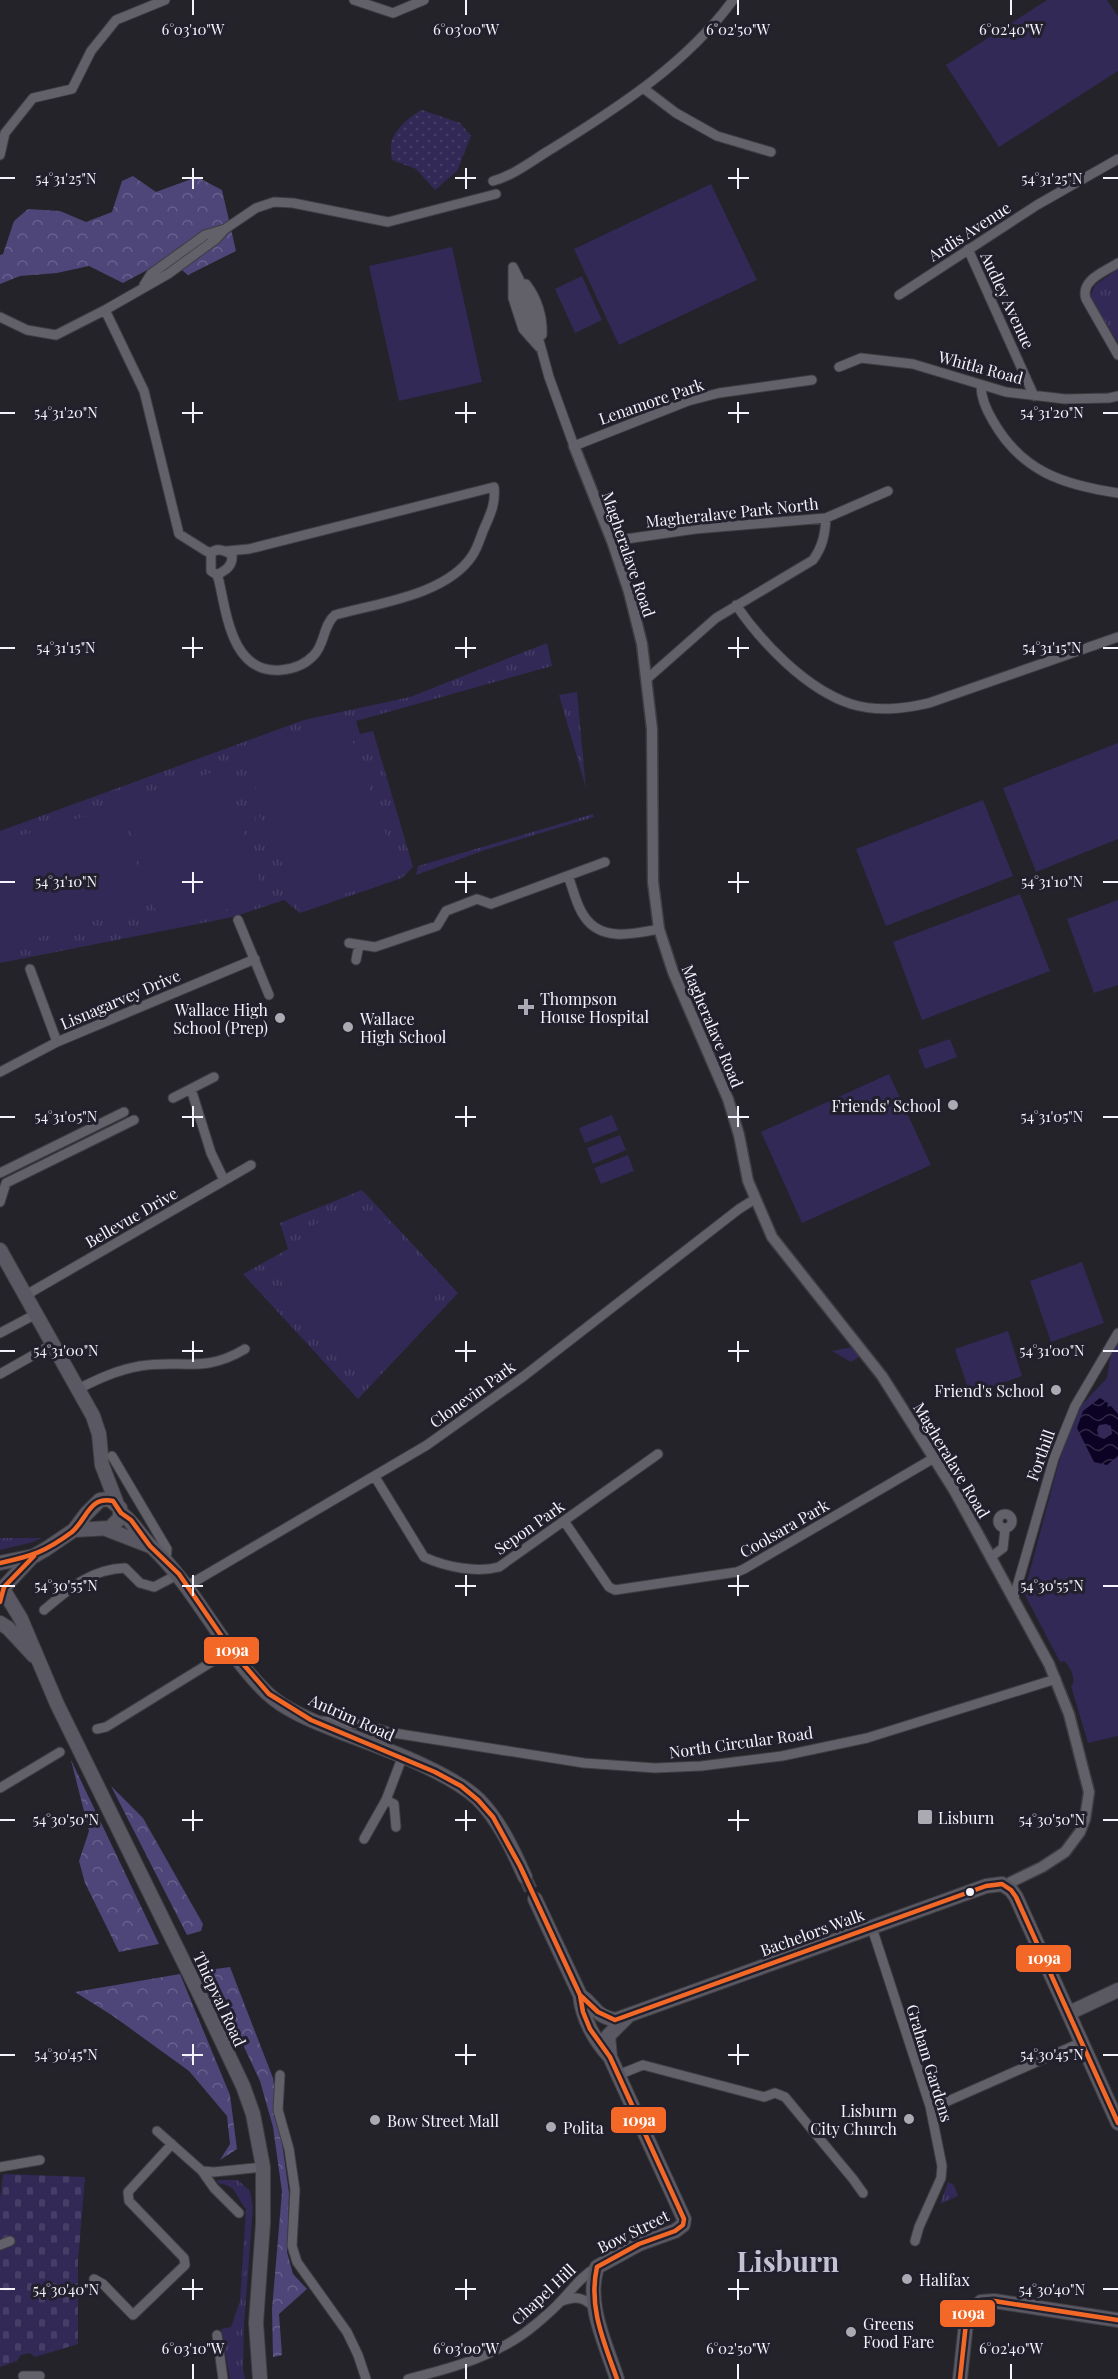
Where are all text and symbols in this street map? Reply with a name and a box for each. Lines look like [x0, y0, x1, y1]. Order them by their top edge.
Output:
text: 6°03'10"W [162, 19, 225, 39]
text: 6°03'00"W [433, 19, 499, 39]
text: 6°02'50"W [706, 19, 770, 39]
text: 6°02'40"W [979, 19, 1043, 39]
text: 54°31'25"N [35, 168, 97, 188]
text: 54°31'25"N [1021, 168, 1083, 188]
street label: Ardis Avenue [923, 197, 1014, 266]
street label: Audley Avenue [976, 247, 1040, 352]
street label: Whitla Road [935, 345, 1026, 388]
street label: Lenamore Park [596, 373, 706, 429]
text: 54°31'20"N [34, 402, 98, 422]
text: 54°31'20"N [1020, 402, 1084, 422]
street label: Magheralave Road [598, 488, 660, 620]
street label: Magheralave Park North [645, 492, 820, 532]
text: 54°31'15"N [36, 637, 96, 657]
text: 54°31'15"N [1022, 637, 1082, 657]
text: 54°31'10"N [35, 871, 97, 891]
text: 54°31'10"N [1021, 871, 1083, 891]
street label: Magheralave Road [678, 961, 748, 1091]
street label: Lisnagarvey Drive [57, 964, 183, 1034]
place label: Thompson House Hospital [540, 988, 649, 1027]
marker: Thompson House Hospital [517, 998, 535, 1016]
place label: Wallace High School (Prep) [173, 999, 269, 1038]
place label: Wallace High School [359, 1008, 447, 1047]
marker: Wallace High School (Prep) [273, 1011, 287, 1025]
marker: Wallace High School [341, 1020, 355, 1034]
place label: Friends' School [831, 1095, 941, 1116]
marker: Friends' School [946, 1098, 960, 1112]
text: 54°31'05"N [35, 1106, 98, 1126]
text: 54°31'05"N [1021, 1106, 1084, 1126]
street label: Bellevue Drive [81, 1182, 181, 1252]
text: 54°31'00"N [33, 1340, 99, 1360]
text: 54°31'00"N [1019, 1340, 1085, 1360]
street label: Clonevin Park [425, 1356, 519, 1432]
place label: Friend's School [934, 1380, 1044, 1401]
marker: Friend's School [1049, 1383, 1063, 1397]
street label: Magheralave Road [909, 1398, 995, 1522]
street label: Forthill [1021, 1426, 1059, 1484]
street label: Coolsara Park [736, 1494, 833, 1562]
street label: Sepon Park [490, 1495, 568, 1559]
text: 54°30'55"N [34, 1575, 98, 1595]
text: 54°30'55"N [1020, 1575, 1084, 1595]
line badge: 109a [203, 1636, 260, 1665]
text: 109a [215, 1639, 249, 1660]
street label: Antrim Road [305, 1688, 398, 1745]
street label: North Circular Road [668, 1721, 814, 1763]
place label: Lisburn [938, 1807, 995, 1828]
marker: Lisburn [916, 1808, 934, 1826]
text: 54°30'50"N [33, 1809, 100, 1829]
text: 54°30'50"N [1019, 1809, 1086, 1829]
unlabelled marker [964, 1886, 976, 1898]
street label: Bachelors Walk [757, 1903, 867, 1961]
line badge: 109a [1015, 1944, 1072, 1973]
text: 109a [1027, 1947, 1061, 1968]
street label: Thiepval Road [189, 1948, 251, 2050]
street label: Graham Gardens [902, 2002, 958, 2124]
text: 54°30'45"N [34, 2044, 98, 2064]
text: 54°30'45"N [1020, 2044, 1084, 2064]
place label: Lisburn City Church [810, 2100, 898, 2139]
line badge: 109a [610, 2106, 667, 2134]
text: 109a [622, 2109, 656, 2130]
place label: Bow Street Mall [387, 2110, 500, 2131]
marker: Lisburn City Church [902, 2112, 916, 2126]
marker: Bow Street Mall [368, 2113, 382, 2127]
place label: Polita [563, 2117, 604, 2138]
marker: Polita [544, 2120, 558, 2134]
street label: Bow Street [594, 2204, 673, 2257]
district label: Lisburn [737, 2242, 839, 2279]
street label: Chapel Hill [506, 2259, 580, 2329]
place label: Halifax [919, 2269, 971, 2290]
marker: Halifax [900, 2272, 914, 2286]
text: 54°30'40"N [33, 2279, 100, 2299]
text: 54°30'40"N [1019, 2279, 1086, 2299]
line badge: 109a [939, 2299, 996, 2328]
text: 109a [951, 2302, 985, 2323]
place label: Greens Food Fare [863, 2313, 934, 2352]
marker: Greens Food Fare [844, 2325, 858, 2339]
text: 6°03'10"W [162, 2338, 225, 2358]
text: 6°03'00"W [433, 2338, 499, 2358]
text: 6°02'50"W [706, 2338, 770, 2358]
text: 6°02'40"W [979, 2338, 1043, 2358]

